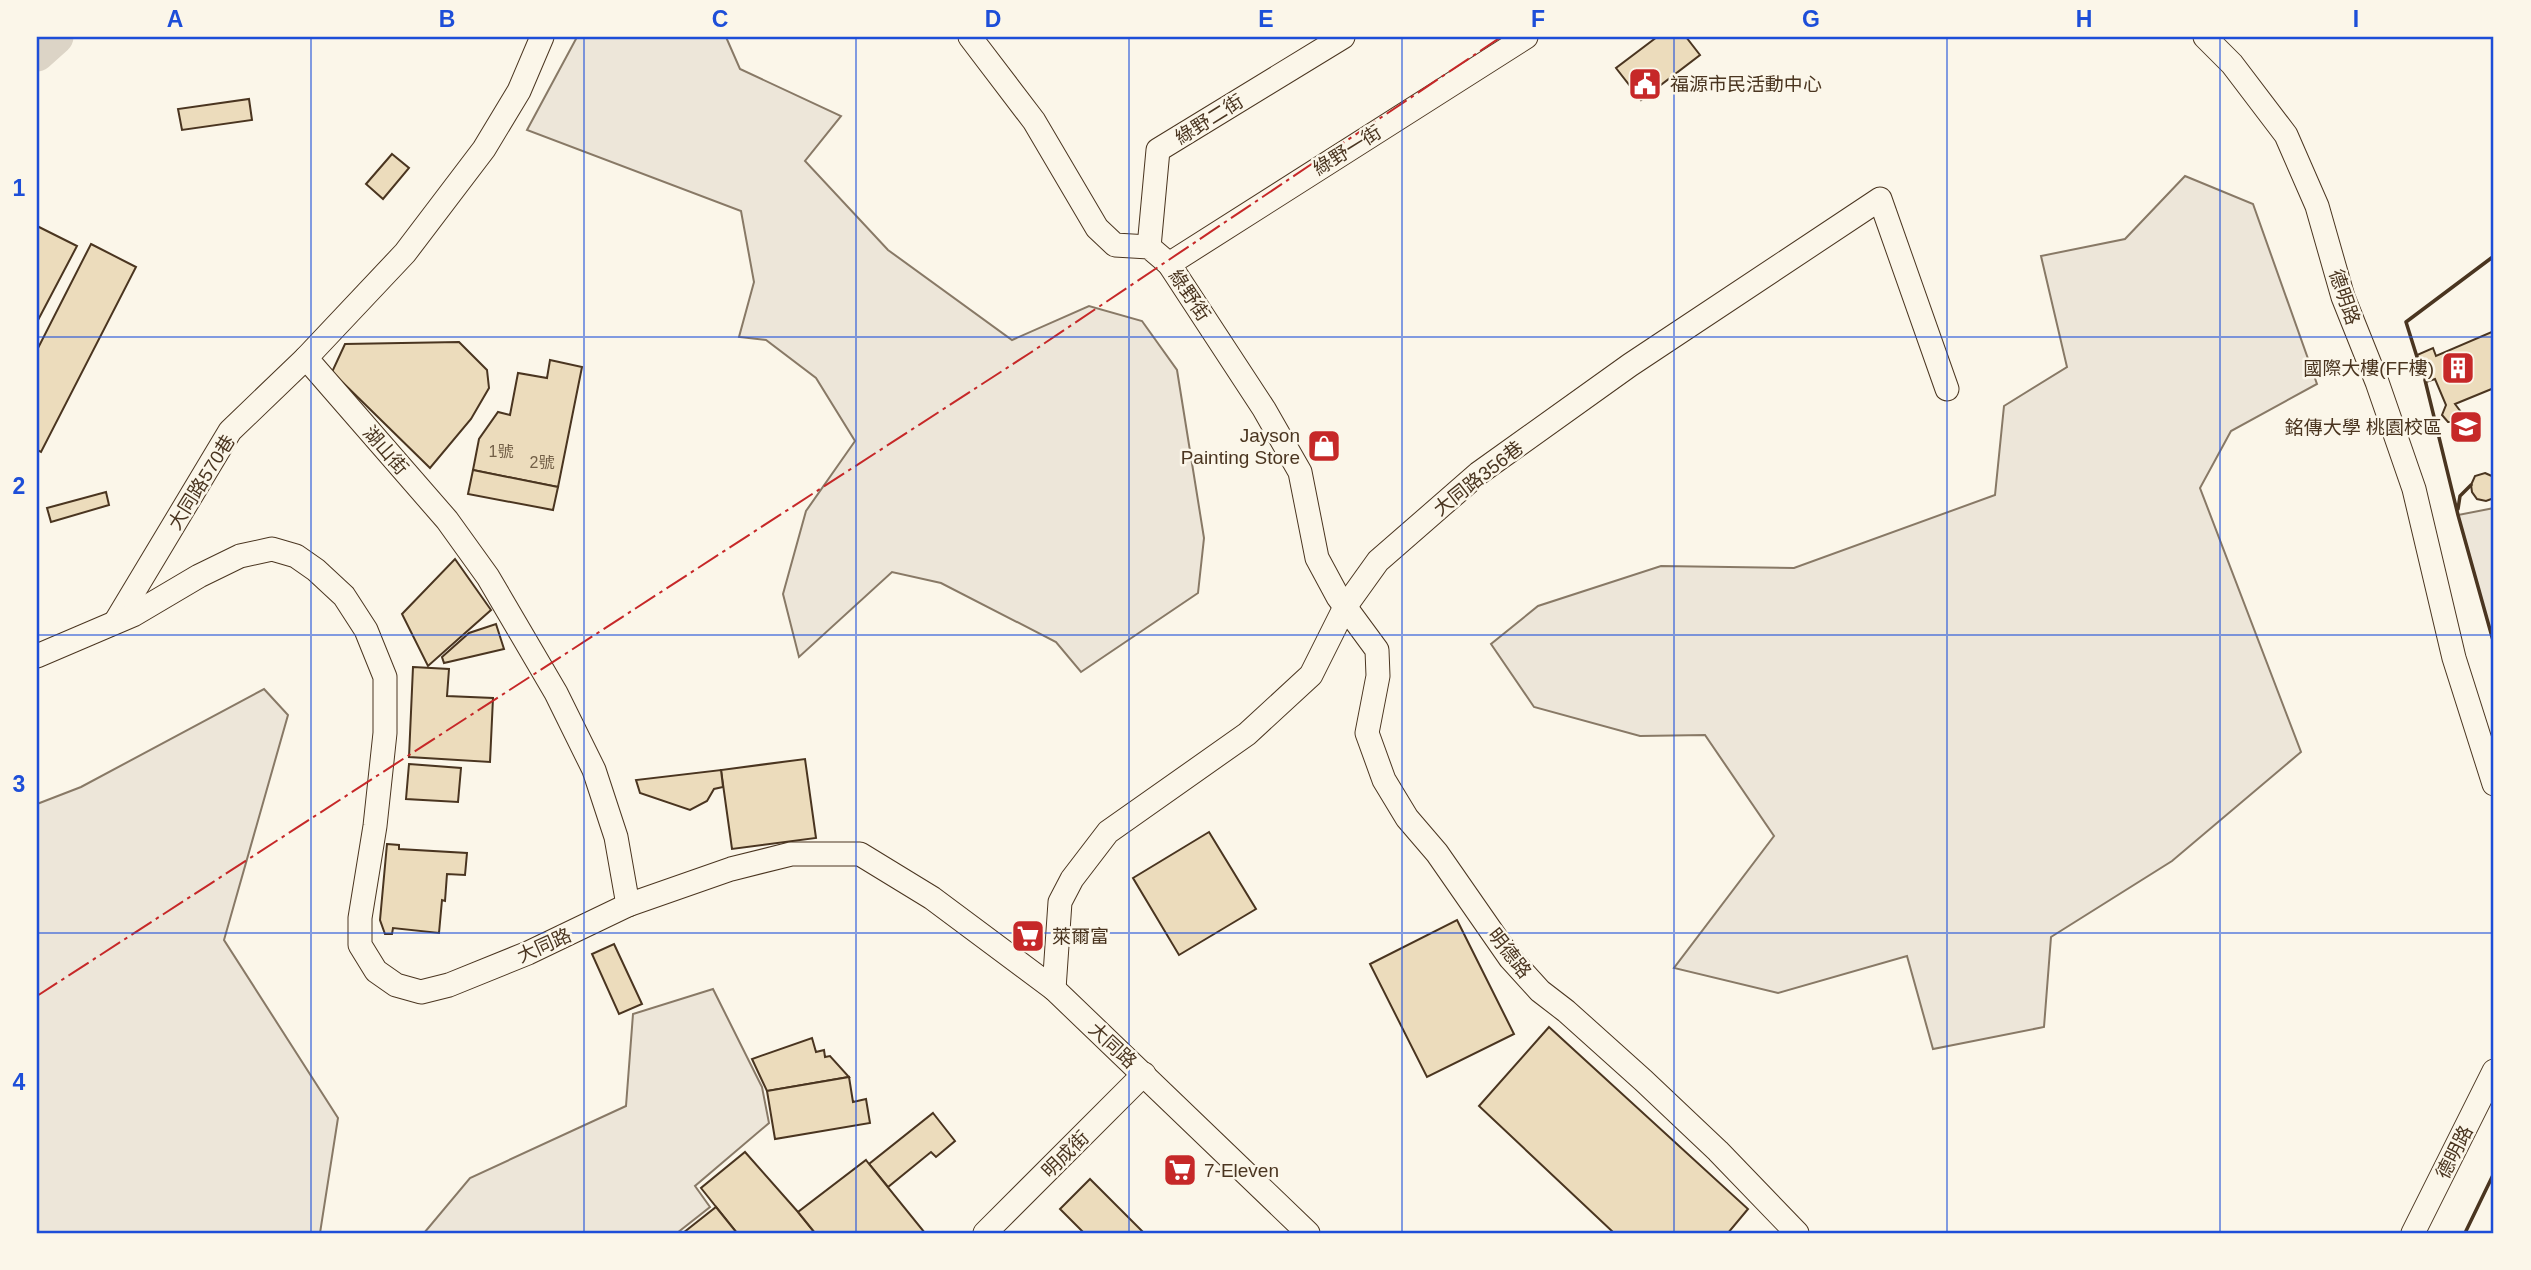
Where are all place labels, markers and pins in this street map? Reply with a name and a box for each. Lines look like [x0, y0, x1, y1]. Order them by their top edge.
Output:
public building icon: 福源市民活動中心 [1626, 65, 1664, 103]
place label: 福源市民活動中心 [1670, 74, 1822, 95]
building icon: 國際大樓(FF樓) [2439, 349, 2477, 387]
place label: 國際大樓(FF樓) [2303, 358, 2434, 379]
school or university icon: 銘傳大學 桃園校區 [2447, 408, 2485, 446]
place label: 銘傳大學 桃園校區 [2285, 417, 2442, 438]
place label: Jayson Painting Store [1181, 425, 1300, 468]
shop icon: Jayson Painting Store [1305, 427, 1343, 465]
supermarket icon: 萊爾富 [1009, 917, 1047, 955]
place label: 萊爾富 [1052, 926, 1109, 947]
supermarket icon: 7-Eleven [1161, 1151, 1199, 1189]
place label: 7-Eleven [1204, 1160, 1279, 1181]

